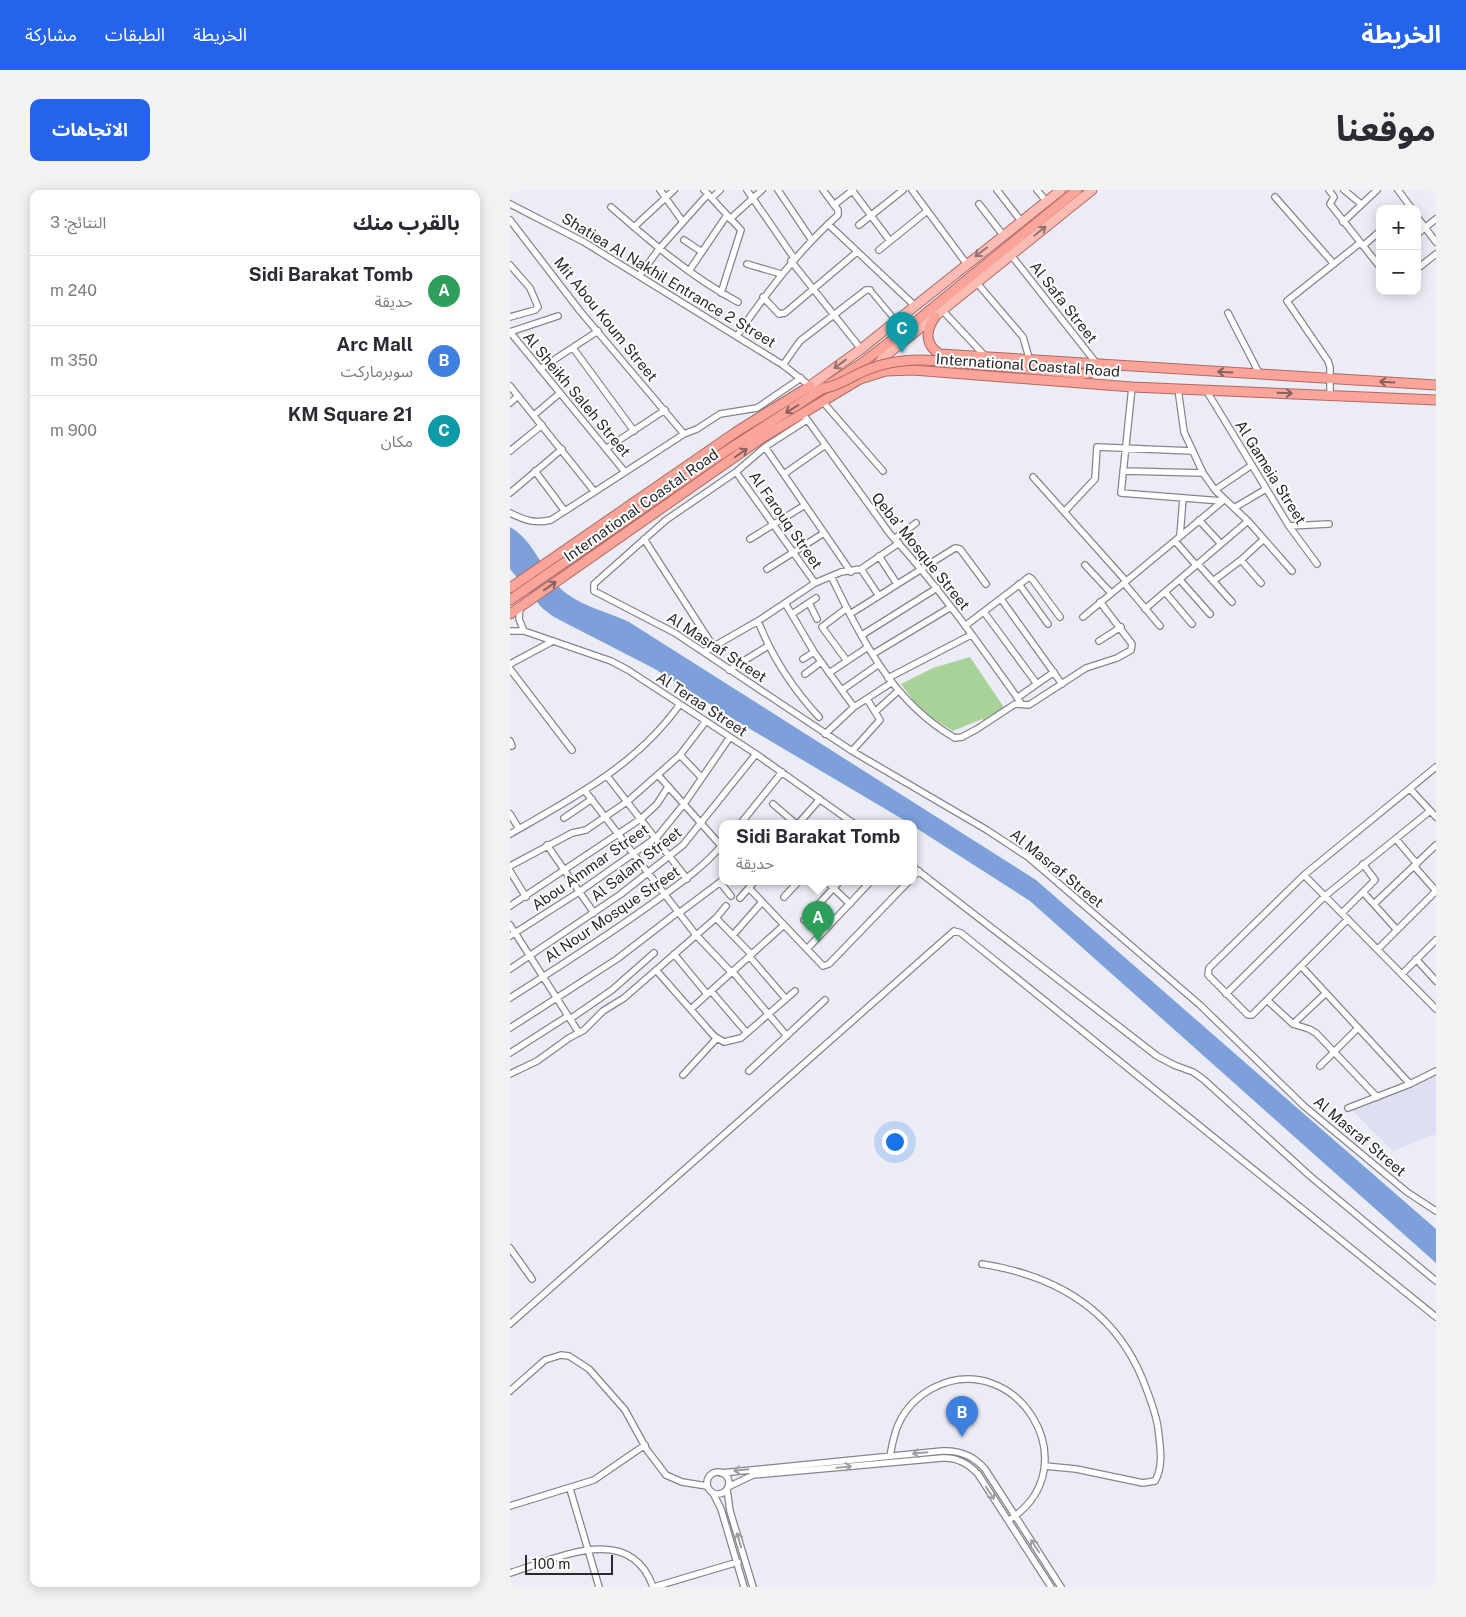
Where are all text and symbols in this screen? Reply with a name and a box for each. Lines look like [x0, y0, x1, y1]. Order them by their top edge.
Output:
text: الخريطة [1361, 20, 1441, 48]
text: مشاركة [25, 24, 77, 45]
text: الطبقات [105, 24, 165, 45]
text: الخريطة [193, 24, 247, 45]
button: الاتجاهات [30, 99, 150, 161]
text: موقعنا [1336, 108, 1436, 149]
map controls [1376, 205, 1421, 295]
button: + [1376, 205, 1421, 250]
street label: Shatiea Al Nakhil Entrance 2 Street [559, 209, 779, 351]
text: بالقرب منك [353, 210, 460, 235]
text: النتائج: 3 [50, 213, 106, 232]
one-way arrow [1033, 226, 1046, 237]
one-way arrow [974, 247, 988, 257]
button: − [1376, 250, 1421, 295]
street label: Mit Abou Koum Street [551, 254, 661, 384]
street label: Al Safa Street [1027, 258, 1101, 346]
text: Sidi Barakat Tomb [249, 263, 413, 285]
text: 240 m [50, 281, 97, 300]
text: A [438, 281, 450, 300]
text: حديقة [375, 292, 413, 311]
pin: C [886, 312, 918, 353]
street label: Al Sheikh Saleh Street [520, 328, 634, 460]
text: Arc Mall [336, 333, 413, 355]
street label: International Coastal Road [935, 350, 1121, 380]
text: 350 m [50, 351, 98, 370]
text: B [439, 351, 449, 370]
one-way arrow [833, 359, 847, 369]
text: سوبرماركت [341, 362, 413, 381]
one-way arrow [1217, 367, 1233, 376]
one-way arrow [1380, 377, 1396, 386]
one-way arrow [1277, 389, 1293, 398]
text: 21 KM Square [288, 403, 413, 425]
one-way arrow [786, 404, 800, 414]
street label: Al Gameia Street [1232, 417, 1310, 527]
text: 900 m [50, 421, 97, 440]
text: C [438, 421, 450, 440]
text: مكان [381, 432, 413, 451]
street label: International Coastal Road [561, 445, 721, 565]
one-way arrow [733, 448, 747, 458]
street label: Al Farouq Street [746, 468, 826, 572]
street label: Qeba' Mosque Street [868, 489, 974, 613]
one-way arrow [543, 581, 557, 591]
street label: Al Masraf Street [664, 609, 770, 686]
street label: Al Teraa Street [653, 668, 751, 740]
street label: Abou Ammar Street [528, 820, 652, 914]
popup [719, 820, 917, 885]
street label: Al Salam Street [587, 823, 685, 905]
text: Sidi Barakat Tomb [736, 825, 900, 847]
street label: Al Masraf Street [1007, 825, 1107, 911]
text: حديقة [736, 854, 774, 873]
street label: Al Nour Mosque Street [541, 862, 683, 966]
pin: A [802, 901, 834, 942]
street label: Al Masraf Street [1311, 1093, 1410, 1180]
your location [882, 1129, 908, 1155]
pin: B [946, 1396, 978, 1437]
one-way arrow [912, 1448, 928, 1458]
one-way arrow [835, 1462, 851, 1472]
one-way arrow [733, 1465, 749, 1475]
one-way arrow [986, 1485, 996, 1499]
one-way arrow [733, 1533, 743, 1549]
one-way arrow [1029, 1539, 1040, 1553]
scale bar [525, 1552, 612, 1575]
text: 100 m [532, 1556, 570, 1572]

